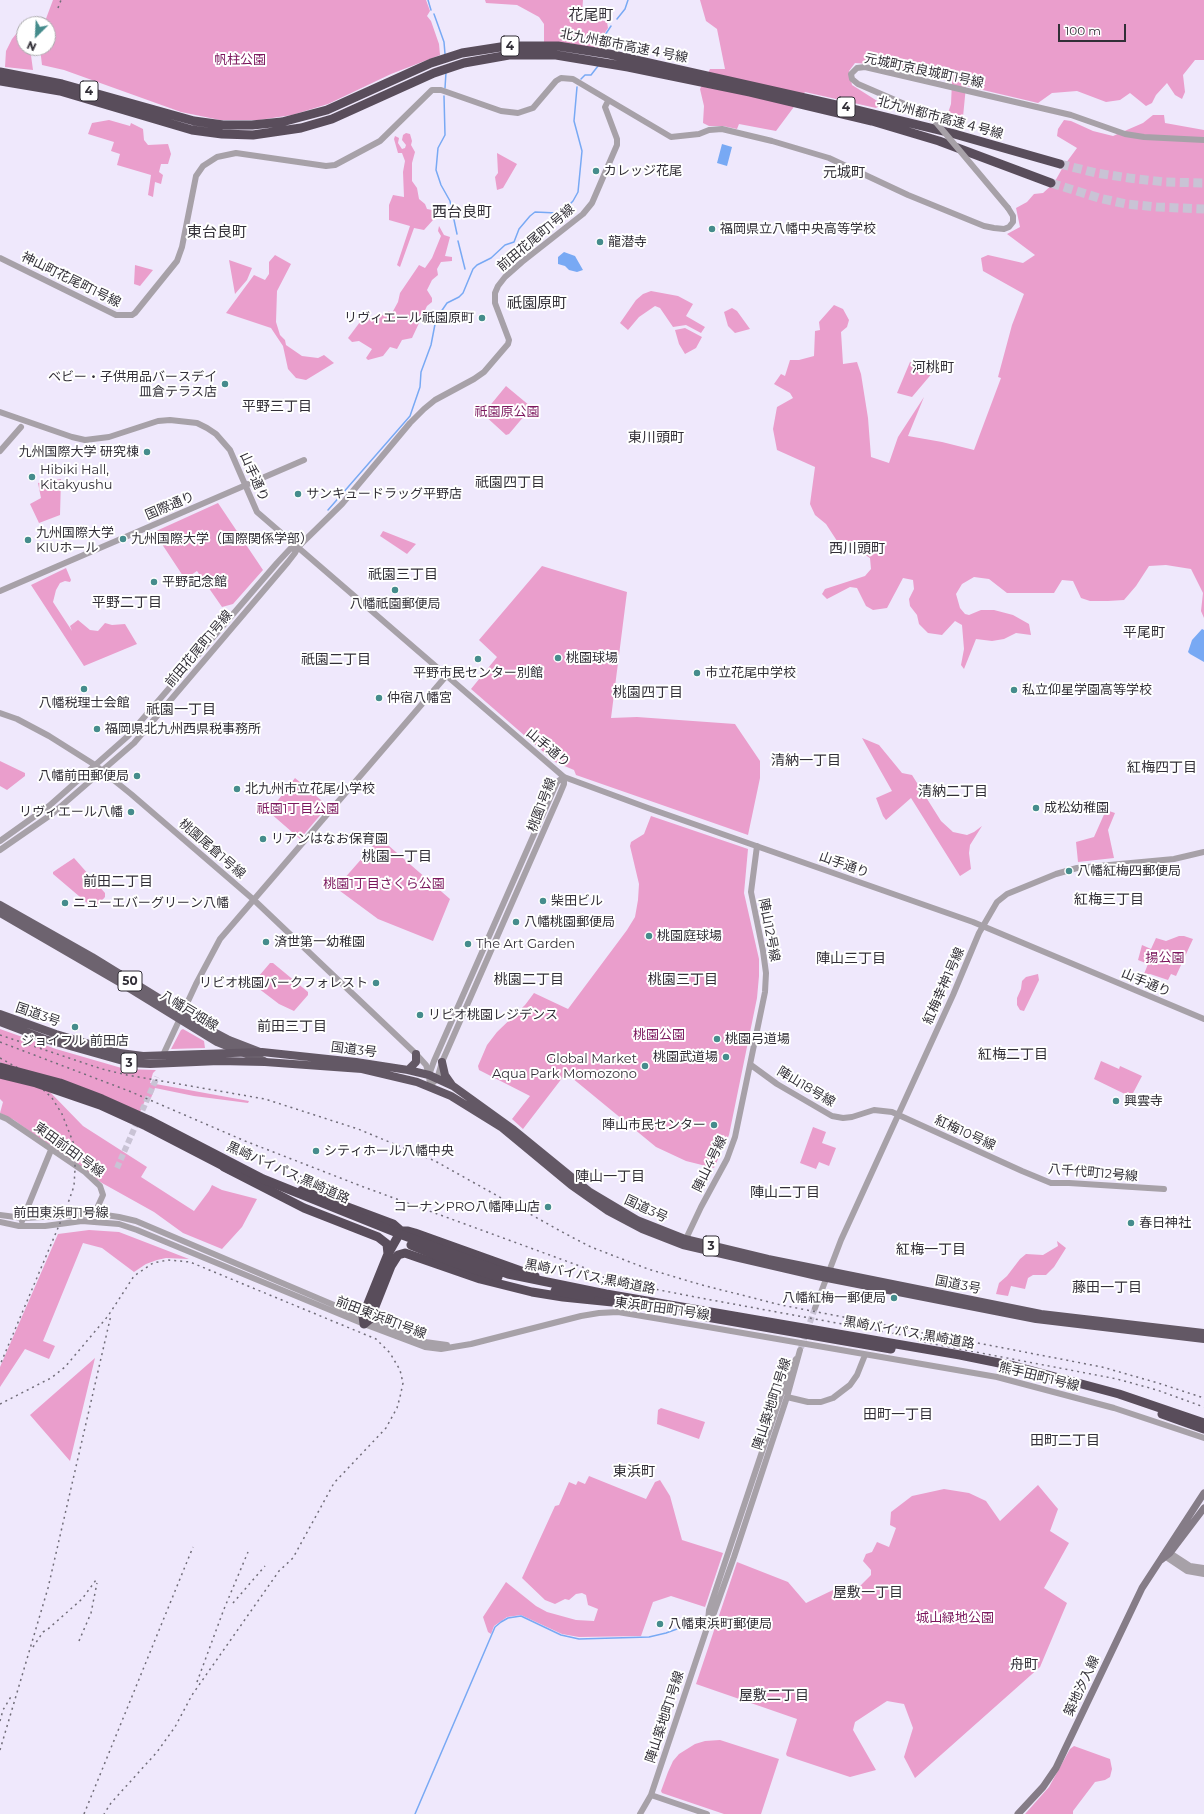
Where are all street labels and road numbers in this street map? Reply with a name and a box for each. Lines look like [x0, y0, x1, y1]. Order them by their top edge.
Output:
street label: 北九州都市高速４号線 [559, 26, 689, 66]
road number: 4 [501, 36, 519, 56]
street label: 元城町京良城町1号線 [863, 51, 985, 91]
road number: 4 [80, 81, 98, 101]
street label: 北九州都市高速４号線 [875, 94, 1005, 142]
road number: 4 [837, 97, 855, 117]
street label: 前田花尾町1号線 [494, 201, 578, 275]
street label: 神山町花尾町1号線 [19, 249, 123, 311]
street label: 山手通り [236, 450, 272, 504]
street label: 国際通り [143, 489, 197, 523]
street label: 前田花尾町1号線 [162, 607, 236, 691]
street label: 山手通り [523, 725, 573, 771]
street label: 桃園1号線 [525, 776, 559, 834]
street label: 桃園尾倉1号線 [176, 816, 248, 882]
street label: 山手通り [817, 849, 871, 881]
street label: 陣山12号線 [755, 897, 783, 963]
street label: 紅梅幸神1号線 [920, 945, 968, 1027]
street label: 山手通り [1119, 966, 1173, 1000]
road number: 50 [118, 971, 142, 991]
street label: 八幡戸畑線 [157, 988, 221, 1034]
street label: 国道3号 [14, 1000, 62, 1030]
street label: 国道3号 [330, 1039, 378, 1061]
road number: 3 [121, 1053, 137, 1073]
street label: 陣山18号線 [774, 1064, 838, 1110]
street label: 紅梅10号線 [932, 1112, 998, 1154]
street label: 東田前田1号線 [31, 1119, 107, 1181]
street label: 陣山4号線 [690, 1133, 730, 1195]
street label: 黒崎バイパス;黒崎道路 [224, 1139, 352, 1207]
street label: 八千代町12号線 [1047, 1161, 1139, 1185]
street label: 国道3号 [622, 1192, 670, 1226]
street label: 前田東浜町1号線 [13, 1205, 109, 1221]
road number: 3 [703, 1236, 719, 1256]
street label: 黒崎バイパス;黒崎道路 [523, 1257, 657, 1297]
street label: 国道3号 [934, 1273, 982, 1297]
street label: 前田東浜町1号線 [334, 1294, 428, 1342]
street label: 東浜町田町1号線 [614, 1295, 710, 1323]
street label: 黒崎バイパス;黒崎道路 [842, 1314, 976, 1352]
street label: 陣山築地町1号線 [750, 1356, 794, 1452]
street label: 熊手田町1号線 [997, 1359, 1081, 1395]
street label: 築地汐入線 [1061, 1653, 1103, 1719]
street label: 陣山築地町1号線 [643, 1669, 687, 1765]

